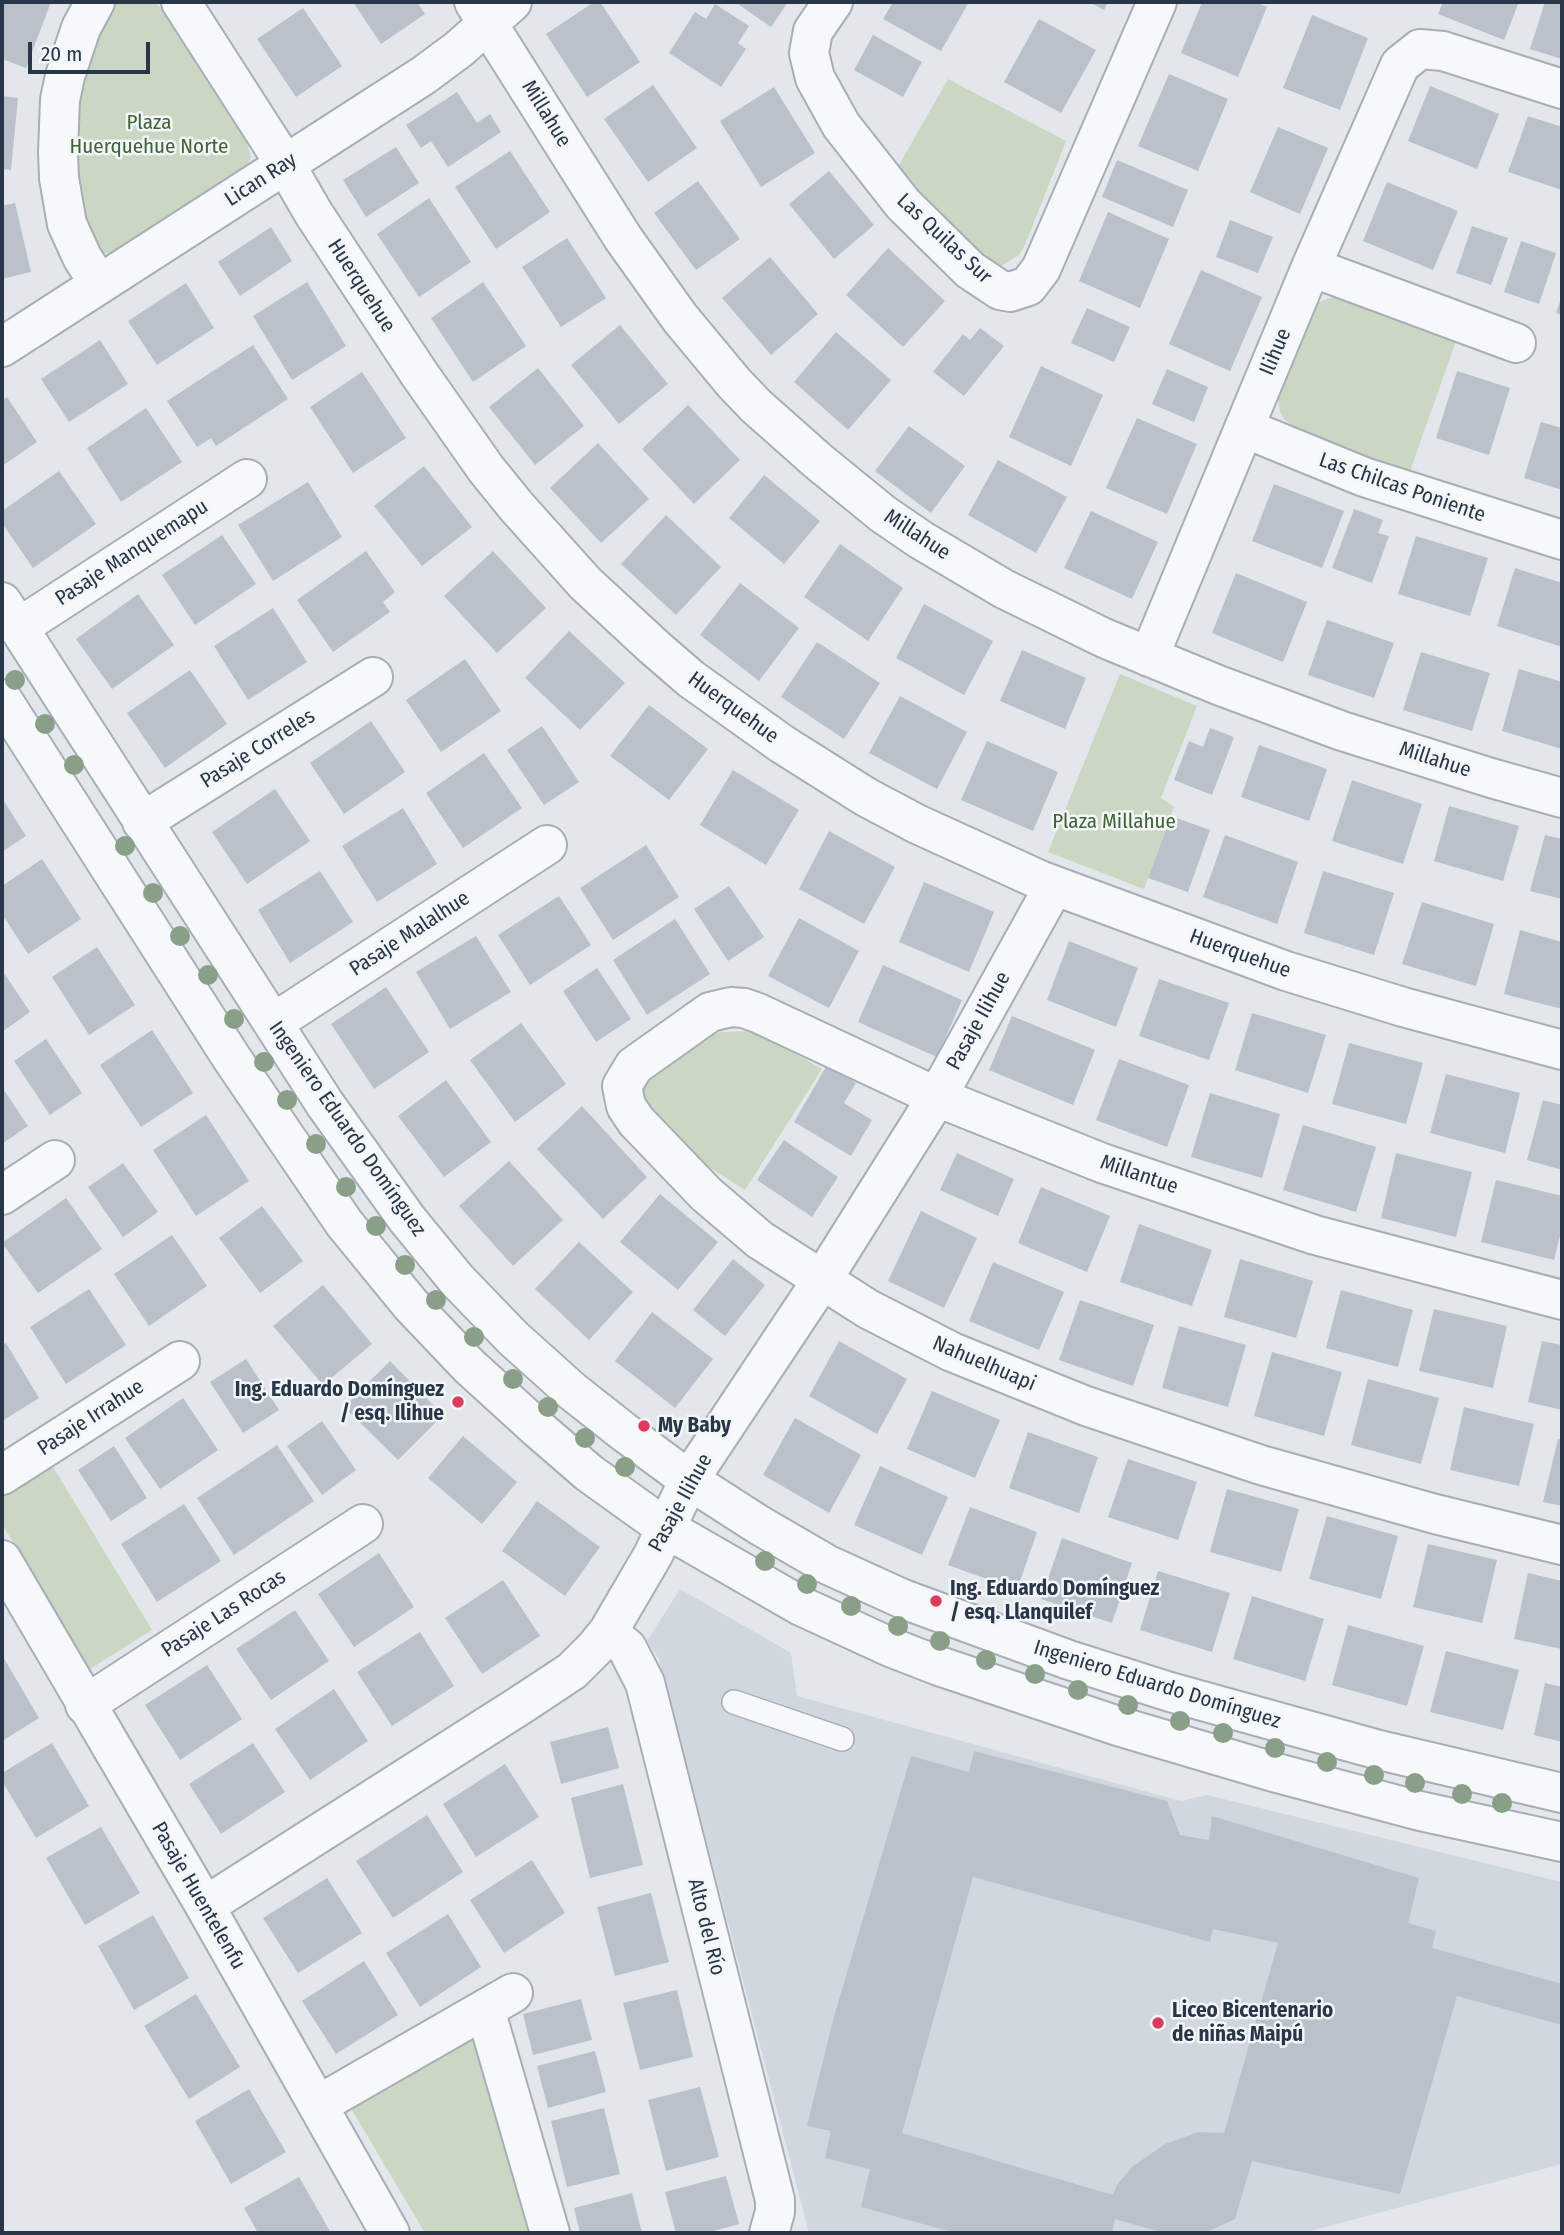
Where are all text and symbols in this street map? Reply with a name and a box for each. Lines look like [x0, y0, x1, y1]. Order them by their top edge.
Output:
scale bar [32, 28, 154, 72]
text: 20 m [41, 41, 82, 67]
street label: Millahue [516, 76, 576, 152]
park label: Plaza Huerquehue Norte [70, 110, 228, 160]
street label: Lican Ray [220, 148, 302, 212]
street label: Las Quilas Sur [891, 189, 997, 289]
street label: Huerquehue [322, 235, 400, 337]
street label: Ilihue [1255, 325, 1297, 379]
street label: Las Chilcas Poniente [1315, 448, 1489, 528]
street label: Pasaje Manquemapu [51, 494, 213, 612]
street label: Millahue [879, 504, 955, 566]
street label: Huerquehue [683, 667, 783, 749]
street label: Pasaje Correles [196, 704, 320, 794]
street label: Millahue [1396, 737, 1474, 783]
park label: Plaza Millahue [1052, 809, 1176, 835]
street label: Pasaje Malalhue [345, 886, 475, 982]
street label: Huerquehue [1186, 924, 1294, 984]
street label: Pasaje Ilihue [942, 968, 1016, 1074]
street label: Ingeniero Eduardo Domínguez [263, 1017, 431, 1241]
street label: Millantue [1097, 1150, 1181, 1200]
street label: Nahuelhuapi [929, 1331, 1039, 1397]
street label: Pasaje Irrahue [33, 1374, 149, 1462]
place label: Ing. Eduardo Domínguez / esq. Ilihue [235, 1377, 444, 1427]
marker: Ing. Eduardo Domínguez / esq. Ilihue [450, 1394, 466, 1410]
place label: My Baby [658, 1413, 731, 1439]
marker: My Baby [636, 1418, 652, 1434]
street label: Pasaje Ilihue [644, 1450, 718, 1556]
street label: Pasaje Las Rocas [157, 1565, 291, 1663]
place label: Ing. Eduardo Domínguez / esq. Llanquilef [950, 1576, 1159, 1626]
marker: Ing. Eduardo Domínguez / esq. Llanquilef [928, 1593, 944, 1609]
street label: Ingeniero Eduardo Domínguez [1031, 1635, 1283, 1735]
street label: Pasaje Huentelenfu [146, 1818, 250, 1974]
street label: Alto del Río [682, 1876, 730, 1978]
place label: Liceo Bicentenario de niñas Maipú [1172, 1998, 1333, 2048]
marker: Liceo Bicentenario de niñas Maipú [1150, 2015, 1166, 2031]

